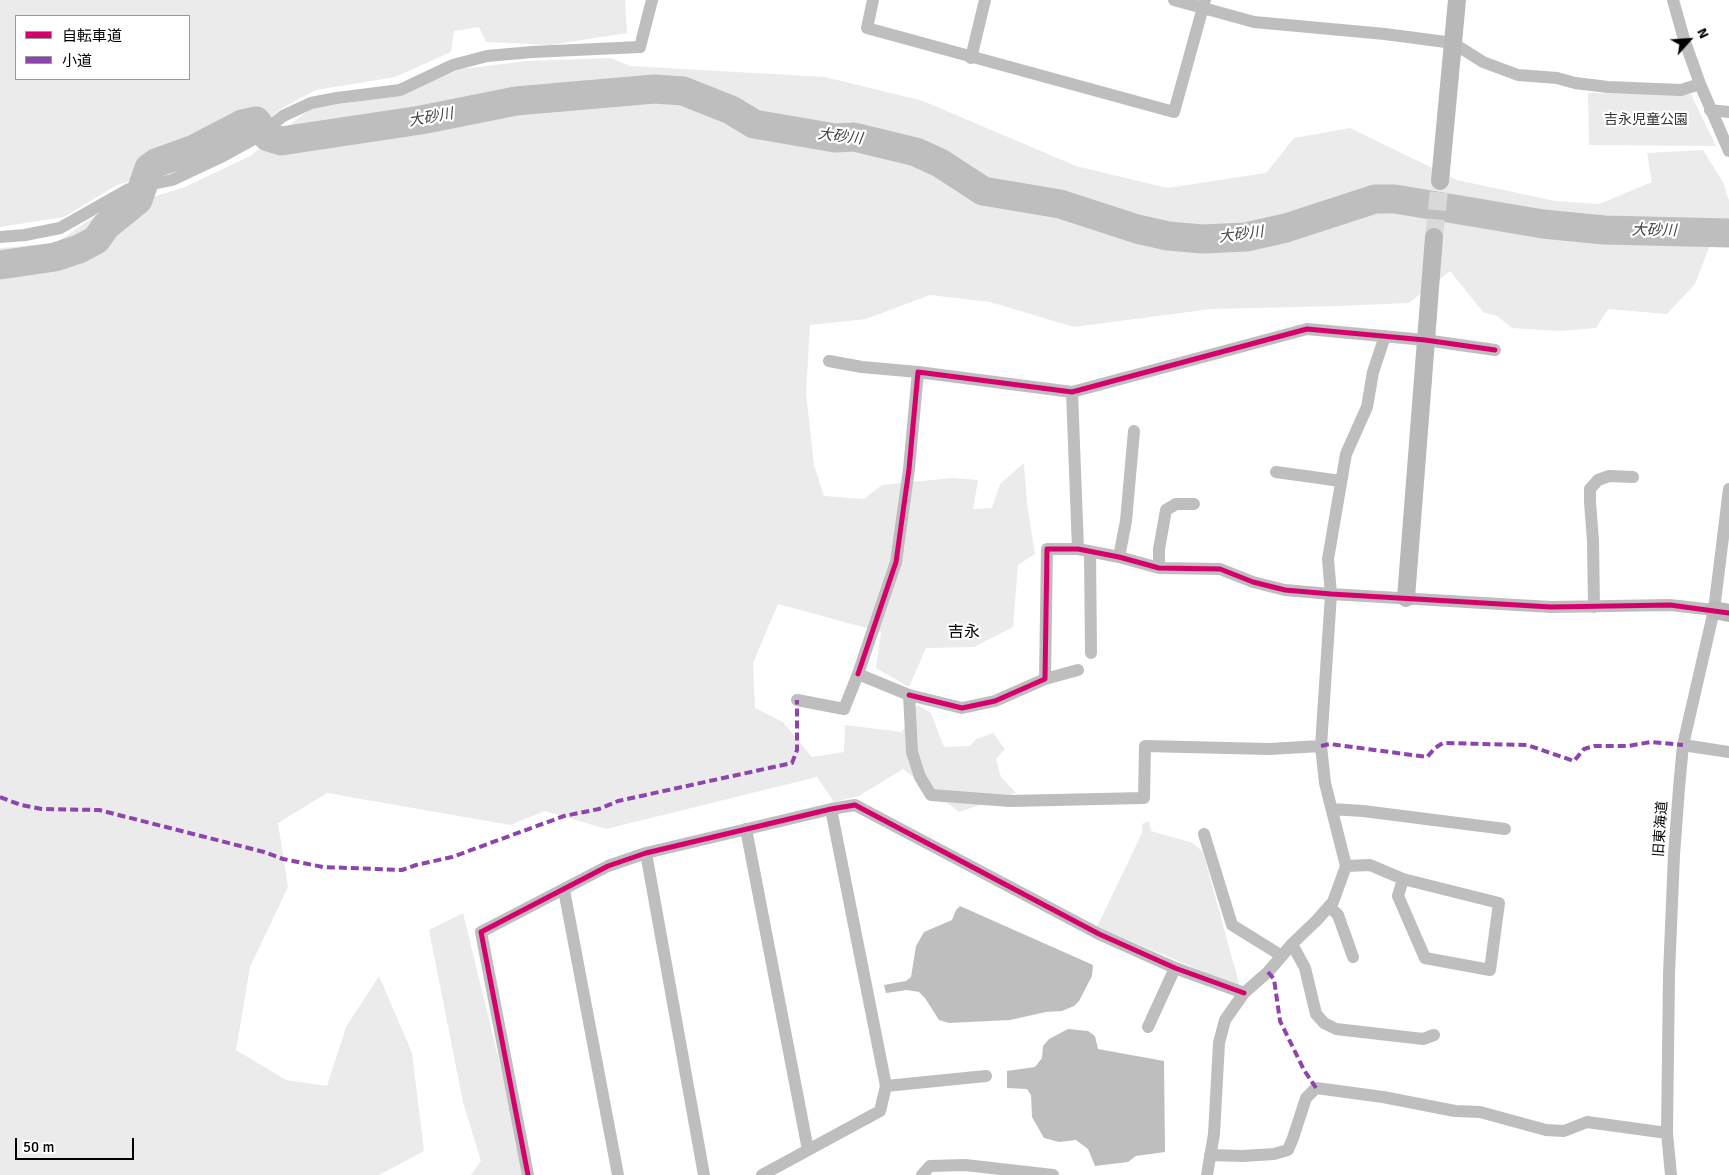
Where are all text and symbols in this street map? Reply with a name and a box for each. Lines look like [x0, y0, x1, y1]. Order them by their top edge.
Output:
legend [15, 15, 190, 80]
north arrow [1664, 15, 1714, 65]
text: N [1693, 25, 1713, 41]
text: 自転車道 [62, 27, 122, 45]
text: 小道 [62, 52, 92, 70]
water label: 大砂川 [407, 105, 455, 131]
park label: 吉永児童公園 [1604, 112, 1688, 128]
water label: 大砂川 [817, 125, 863, 149]
water label: 大砂川 [1631, 222, 1677, 240]
water label: 大砂川 [1218, 223, 1264, 247]
district label: 吉永 [948, 623, 980, 643]
street label: 旧東海道 [1651, 800, 1671, 858]
scale bar [18, 1128, 136, 1160]
text: 50 m [23, 1138, 54, 1156]

